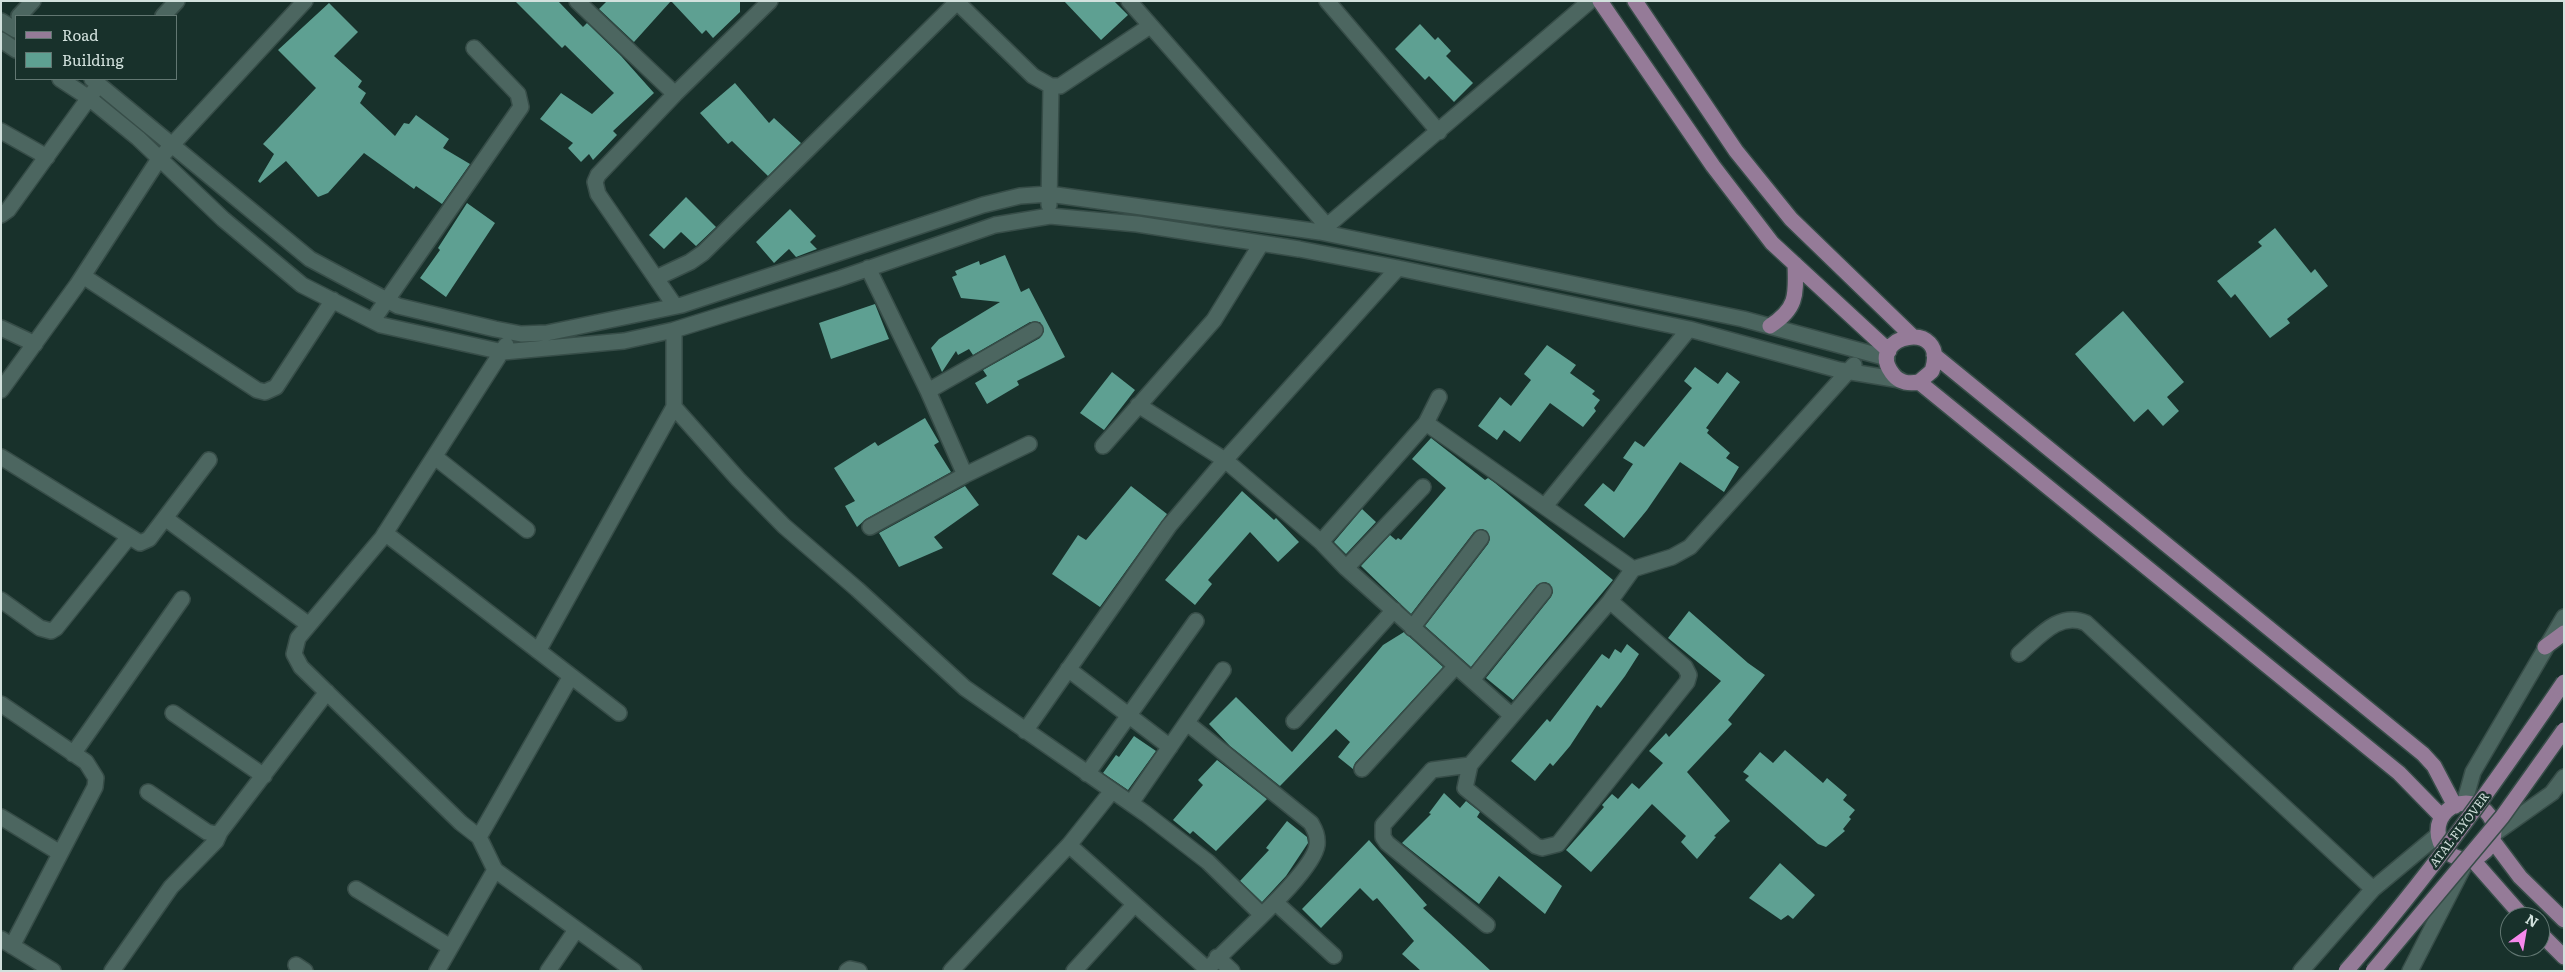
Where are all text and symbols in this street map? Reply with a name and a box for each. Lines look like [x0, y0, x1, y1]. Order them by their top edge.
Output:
legend [15, 15, 178, 80]
text: Road [62, 23, 98, 46]
text: Building [62, 48, 124, 71]
street label: ATAL FLYOVER [2427, 790, 2493, 870]
north arrow [2500, 907, 2550, 957]
text: N [2522, 909, 2543, 932]

